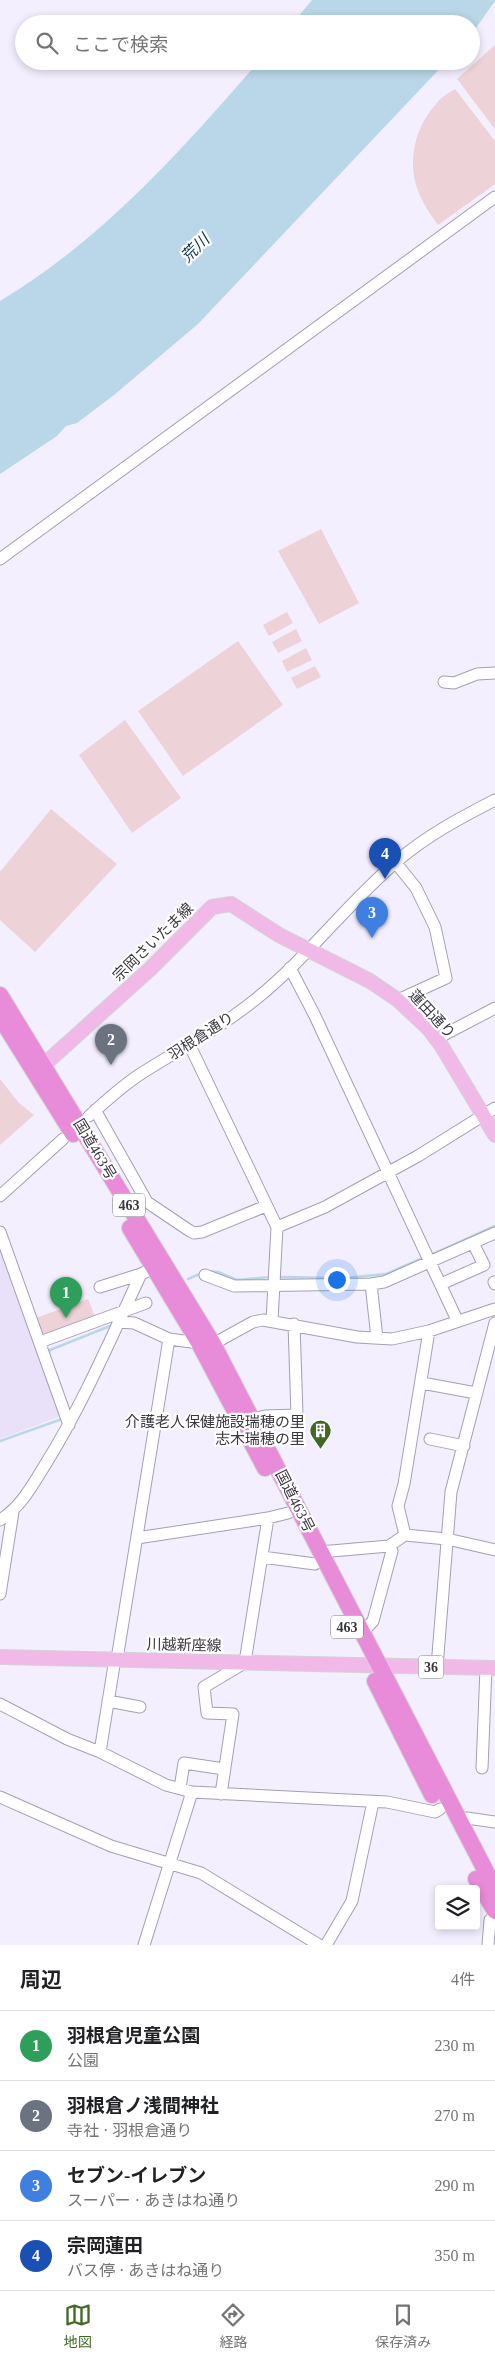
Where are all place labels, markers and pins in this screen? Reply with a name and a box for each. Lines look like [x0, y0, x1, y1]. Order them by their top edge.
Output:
pin: 4 [369, 838, 401, 879]
pin: 3 [356, 897, 388, 938]
pin: 2 [95, 1024, 127, 1065]
pin: 1 [50, 1277, 82, 1318]
place label: 介護老人保健施設瑞穂の里 志木瑞穂の里 [125, 1413, 305, 1447]
building icon: 介護老人保健施設瑞穂の里 志木瑞穂の里 [309, 1419, 333, 1450]

